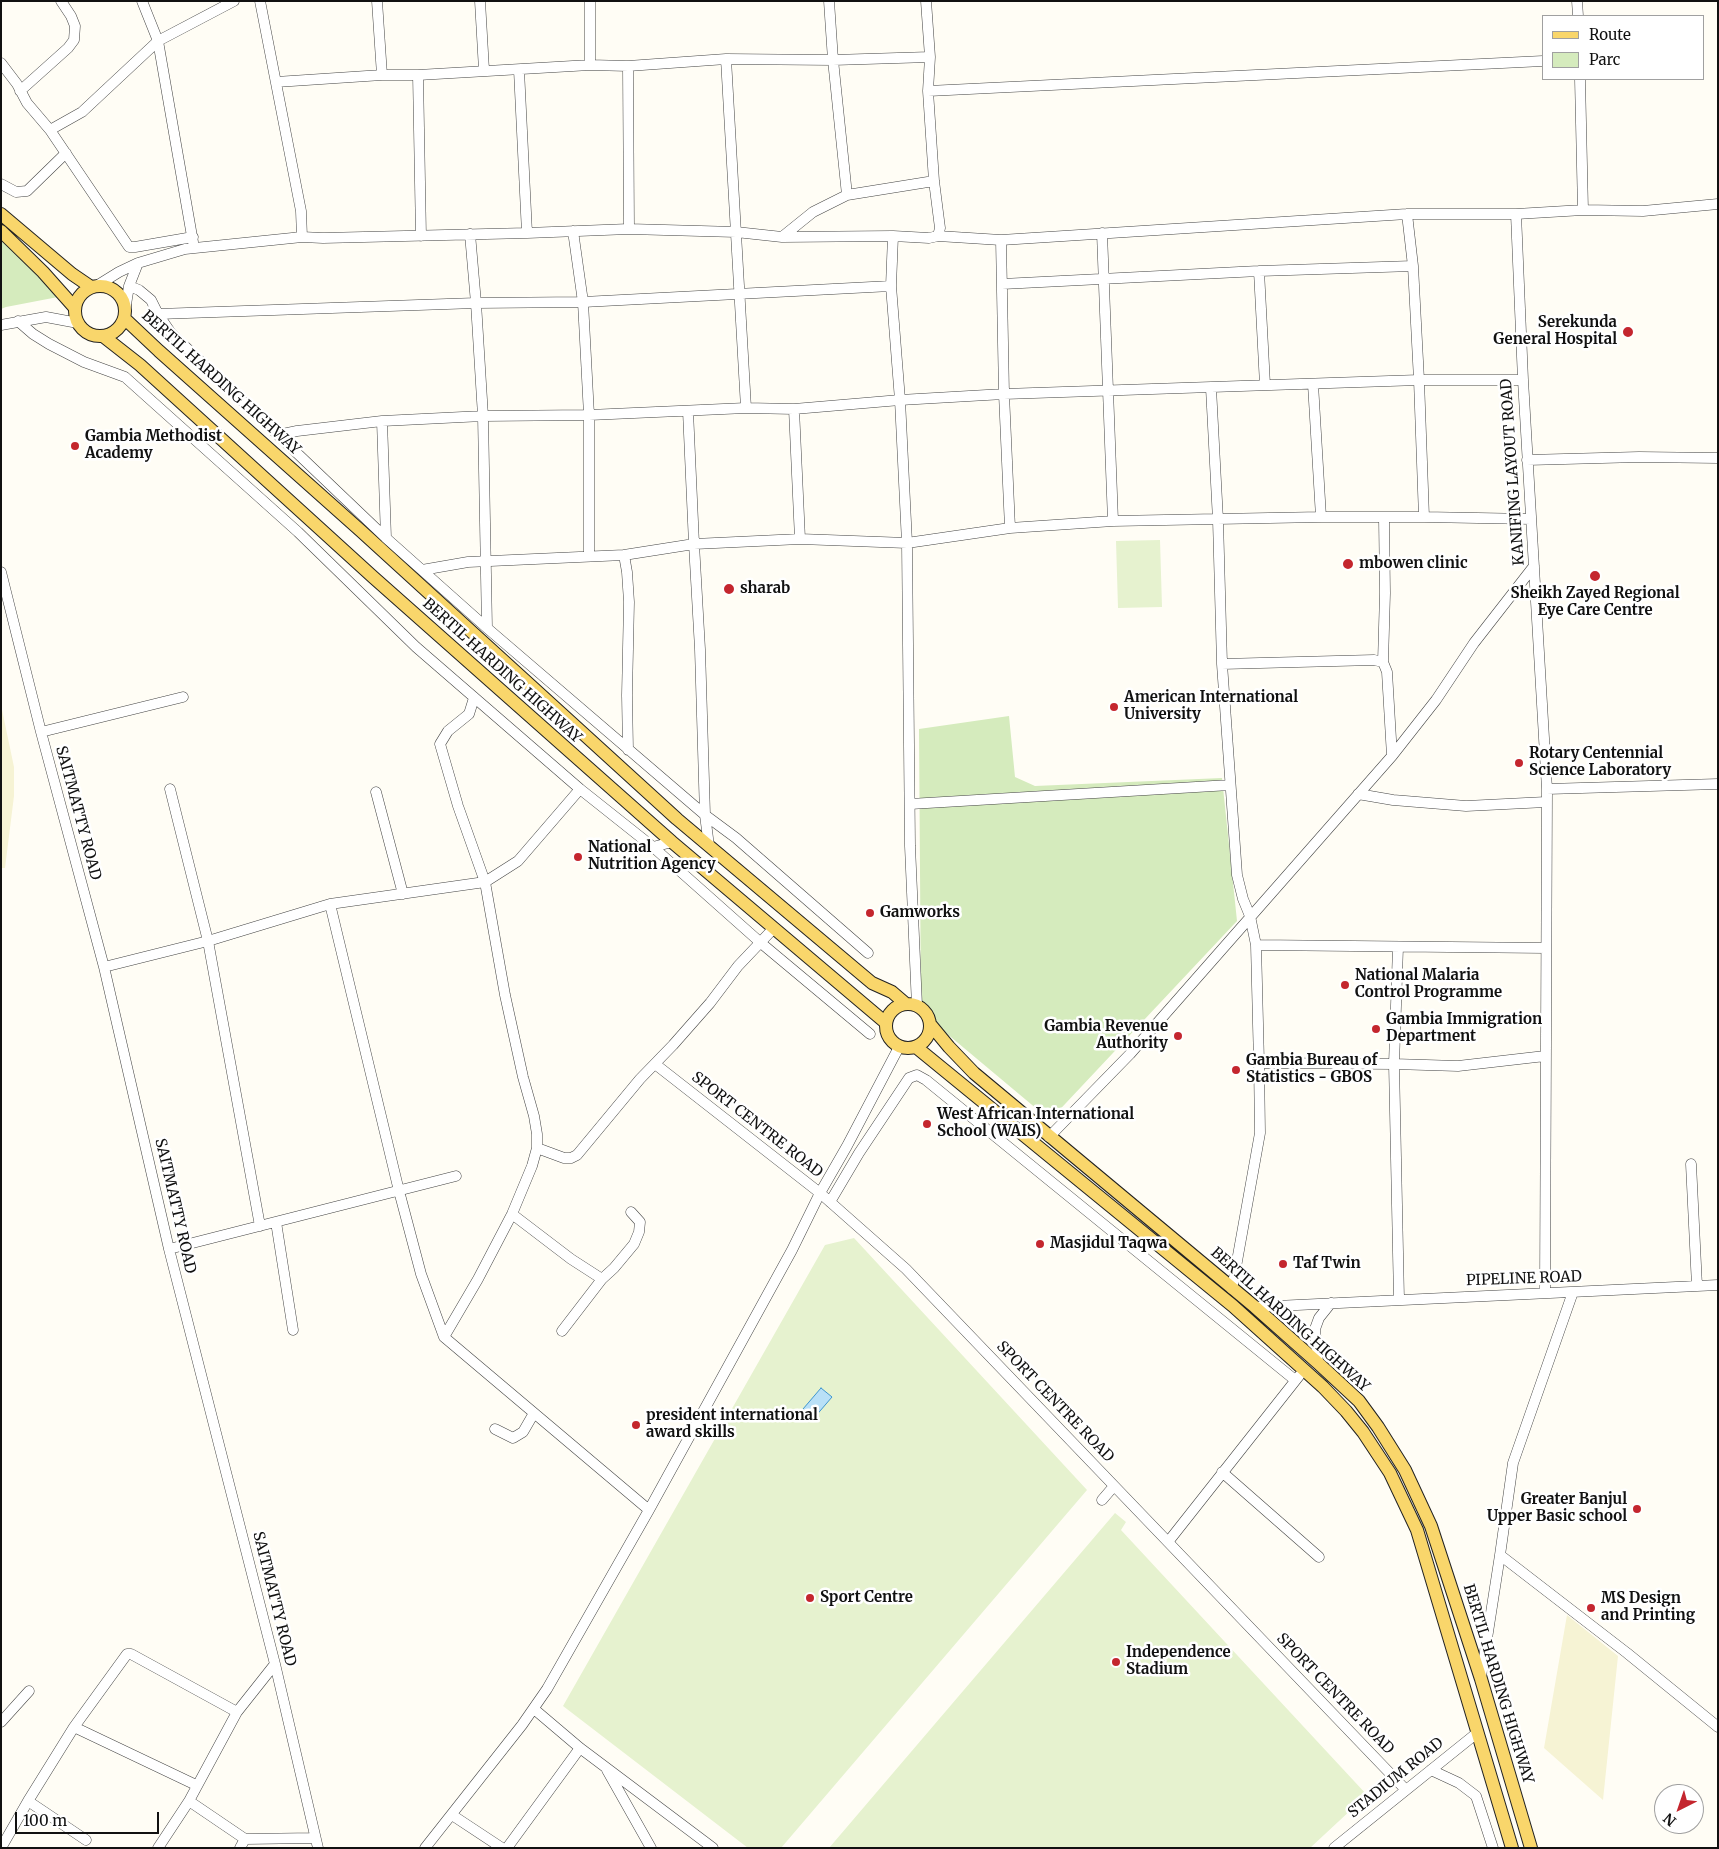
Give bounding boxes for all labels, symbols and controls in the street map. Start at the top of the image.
legend [1542,15,1704,80]
text: Route [1589,25,1631,44]
text: Parc [1589,50,1620,69]
street label: BERTIL HARDING HIGHWAY [138,307,304,459]
place label: Serekunda General Hospital [1493,314,1617,349]
marker: Serekunda General Hospital [1621,325,1635,339]
street label: KANIFING LAYOUT ROAD [1497,378,1529,566]
place label: Gambia Methodist Academy [85,428,222,463]
marker: Gambia Methodist Academy [69,440,81,452]
place label: mbowen clinic [1359,555,1468,573]
marker: mbowen clinic [1341,557,1355,571]
marker: Sheikh Zayed Regional Eye Care Centre [1588,569,1602,583]
place label: sharab [740,580,790,598]
marker: sharab [722,582,736,596]
place label: Sheikh Zayed Regional Eye Care Centre [1510,585,1680,620]
street label: BERTIL HARDING HIGHWAY [419,595,585,747]
place label: American International University [1124,689,1298,724]
marker: American International University [1108,701,1120,713]
street label: SAITMATTY ROAD [51,744,105,882]
place label: Rotary Centennial Science Laboratory [1529,745,1671,780]
marker: Rotary Centennial Science Laboratory [1513,757,1525,769]
place label: National Nutrition Agency [588,839,716,874]
marker: National Nutrition Agency [572,851,584,863]
place label: Gamworks [880,904,960,922]
marker: Gamworks [864,907,876,919]
place label: National Malaria Control Programme [1355,967,1502,1002]
marker: National Malaria Control Programme [1339,979,1351,991]
place label: Gambia Immigration Department [1386,1011,1542,1046]
place label: Gambia Revenue Authority [1044,1018,1168,1053]
marker: Gambia Immigration Department [1370,1023,1382,1035]
marker: Gambia Revenue Authority [1172,1030,1184,1042]
place label: Gambia Bureau of Statistics - GBOS [1246,1052,1377,1087]
marker: Gambia Bureau of Statistics - GBOS [1230,1064,1242,1076]
street label: SPORT CENTRE ROAD [688,1068,826,1182]
place label: West African International School (WAIS) [937,1106,1134,1141]
marker: West African International School (WAIS) [921,1118,933,1130]
street label: SAITMATTY ROAD [151,1137,199,1275]
place label: Masjidul Taqwa [1050,1235,1167,1253]
marker: Masjidul Taqwa [1034,1238,1046,1250]
street label: BERTIL HARDING HIGHWAY [1207,1244,1373,1396]
place label: Taf Twin [1293,1255,1361,1273]
marker: Taf Twin [1277,1258,1289,1270]
street label: PIPELINE ROAD [1466,1268,1582,1290]
street label: SPORT CENTRE ROAD [993,1338,1117,1466]
place label: president international award skills [646,1407,818,1442]
marker: president international award skills [630,1419,642,1431]
place label: Greater Banjul Upper Basic school [1487,1491,1627,1526]
marker: Greater Banjul Upper Basic school [1631,1503,1643,1515]
street label: SAITMATTY ROAD [249,1530,299,1668]
street label: BERTIL HARDING HIGHWAY [1459,1582,1537,1786]
place label: Sport Centre [820,1589,913,1607]
place label: MS Design and Printing [1601,1590,1695,1625]
marker: Sport Centre [804,1592,816,1604]
marker: MS Design and Printing [1585,1602,1597,1614]
street label: SPORT CENTRE ROAD [1273,1630,1397,1758]
place label: Independence Stadium [1126,1644,1231,1679]
marker: Independence Stadium [1110,1656,1122,1668]
street label: STADIUM ROAD [1345,1734,1447,1822]
north arrow [1654,1784,1704,1834]
scale bar [18,1802,161,1834]
text: N [1660,1809,1680,1830]
text: 100 m [23,1811,67,1830]

